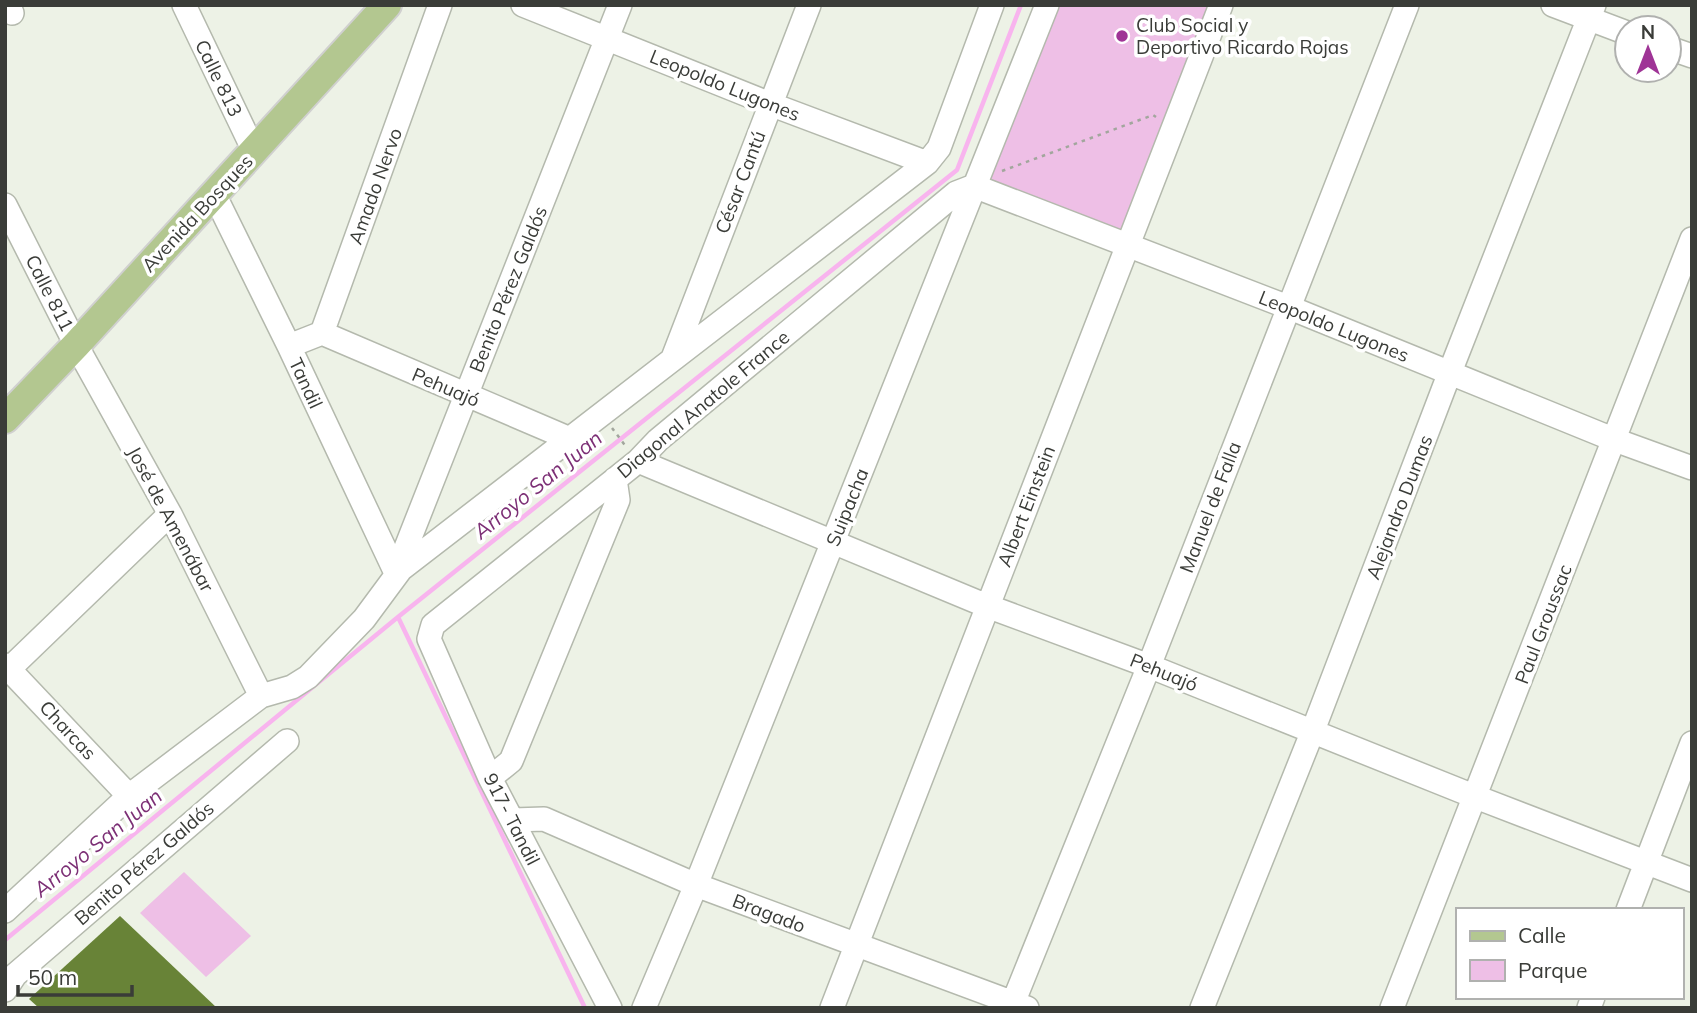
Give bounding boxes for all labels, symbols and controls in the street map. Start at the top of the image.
place label: Club Social y Deportivo Ricardo Rojas [1136,13,1349,59]
north arrow [1613,14,1683,84]
text: N [1641,20,1655,44]
marker: Club Social y Deportivo Ricardo Rojas [1114,28,1130,44]
street label: Calle 813 [190,36,248,120]
street label: Leopoldo Lugones [646,44,804,126]
street label: Amado Nervo [343,125,407,247]
street label: César Cantú [709,127,771,237]
street label: Avenida Bosques [136,149,258,277]
street label: Benito Pérez Galdós [464,202,552,376]
street label: Calle 811 [21,251,79,335]
street label: Leopoldo Lugones [1255,285,1413,367]
street label: Diagonal Anatole France [612,325,794,483]
street label: Tandil [284,354,328,412]
street label: Pehuajó [409,362,483,412]
water label: Arroyo San Juan [467,424,607,545]
street label: Alejandro Dumas [1360,431,1438,583]
street label: Manuel de Falla [1174,438,1246,576]
street label: José de Amenábar [122,442,220,596]
street label: Albert Einstein [992,442,1060,570]
street label: Suipacha [821,464,873,550]
street label: Paul Groussac [1509,561,1577,687]
street label: Pehuajó [1127,648,1201,696]
street label: Charcas [35,695,101,765]
street label: 917- Tandil [479,769,545,869]
water label: Arroyo San Juan [27,782,167,903]
street label: Benito Pérez Galdós [69,796,219,930]
street label: Bragado [729,888,809,938]
legend [1456,908,1683,999]
text: Calle [1518,922,1566,948]
scale bar [18,954,131,998]
text: Parque [1518,957,1587,983]
text: 50 m [28,964,77,990]

